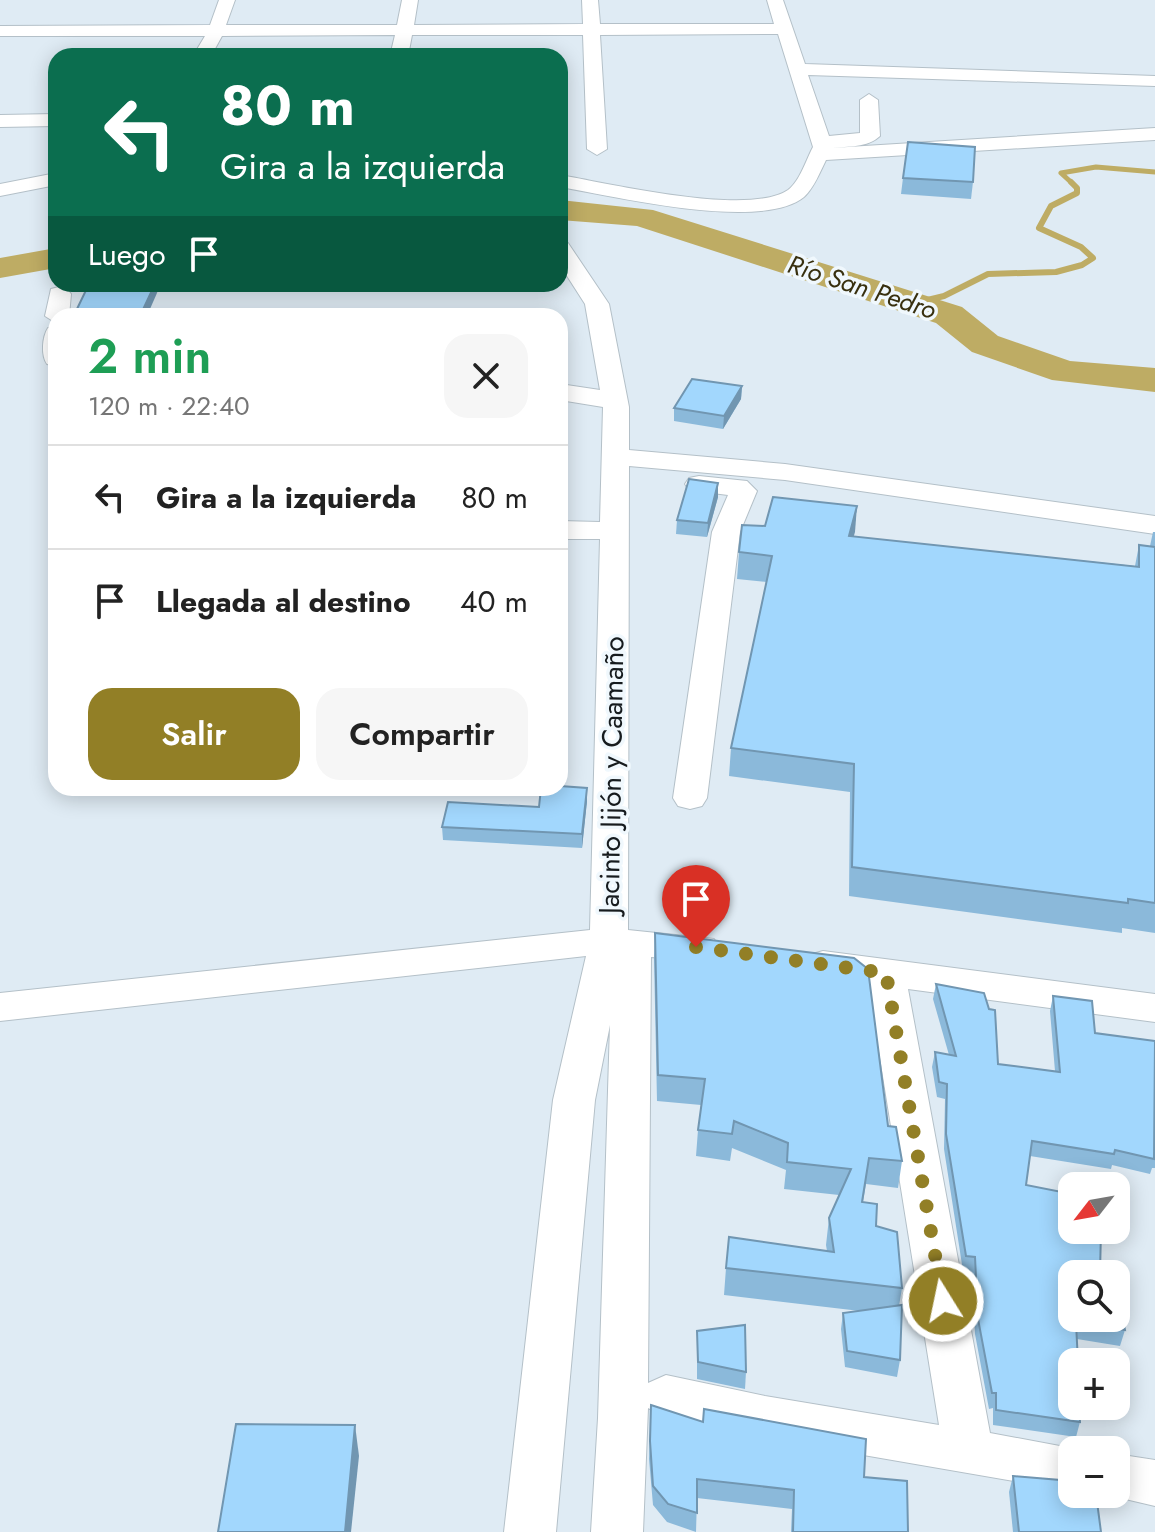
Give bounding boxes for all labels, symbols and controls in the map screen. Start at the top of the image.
text: 80 m [220,65,355,146]
icon: left [88,80,192,184]
text: Gira a la izquierda [220,140,505,192]
icon: arrive [182,232,226,276]
text: Luego [88,233,166,276]
water label: Río San Pedro [783,245,941,329]
text: 2 min [88,322,211,391]
button: close [444,334,528,418]
text: 120 m · 22:40 [88,387,250,425]
icon: left [88,475,132,519]
text: Gira a la izquierda [156,476,416,519]
text: 80 m [461,476,528,519]
icon: arrive [88,579,132,623]
text: Llegada al destino [156,580,411,623]
text: 40 m [460,580,528,623]
street label: Jacinto Jijón y Caamaño [589,636,634,918]
button: Salir [88,688,300,780]
button: Compartir [316,688,528,780]
pin [662,865,730,947]
icon: arrive [674,877,718,921]
north arrow [1058,1172,1130,1244]
map controls [1058,1172,1130,1508]
position arrow [901,1259,985,1343]
button: search [1058,1260,1130,1332]
button: + [1058,1348,1130,1420]
button: − [1058,1436,1130,1508]

